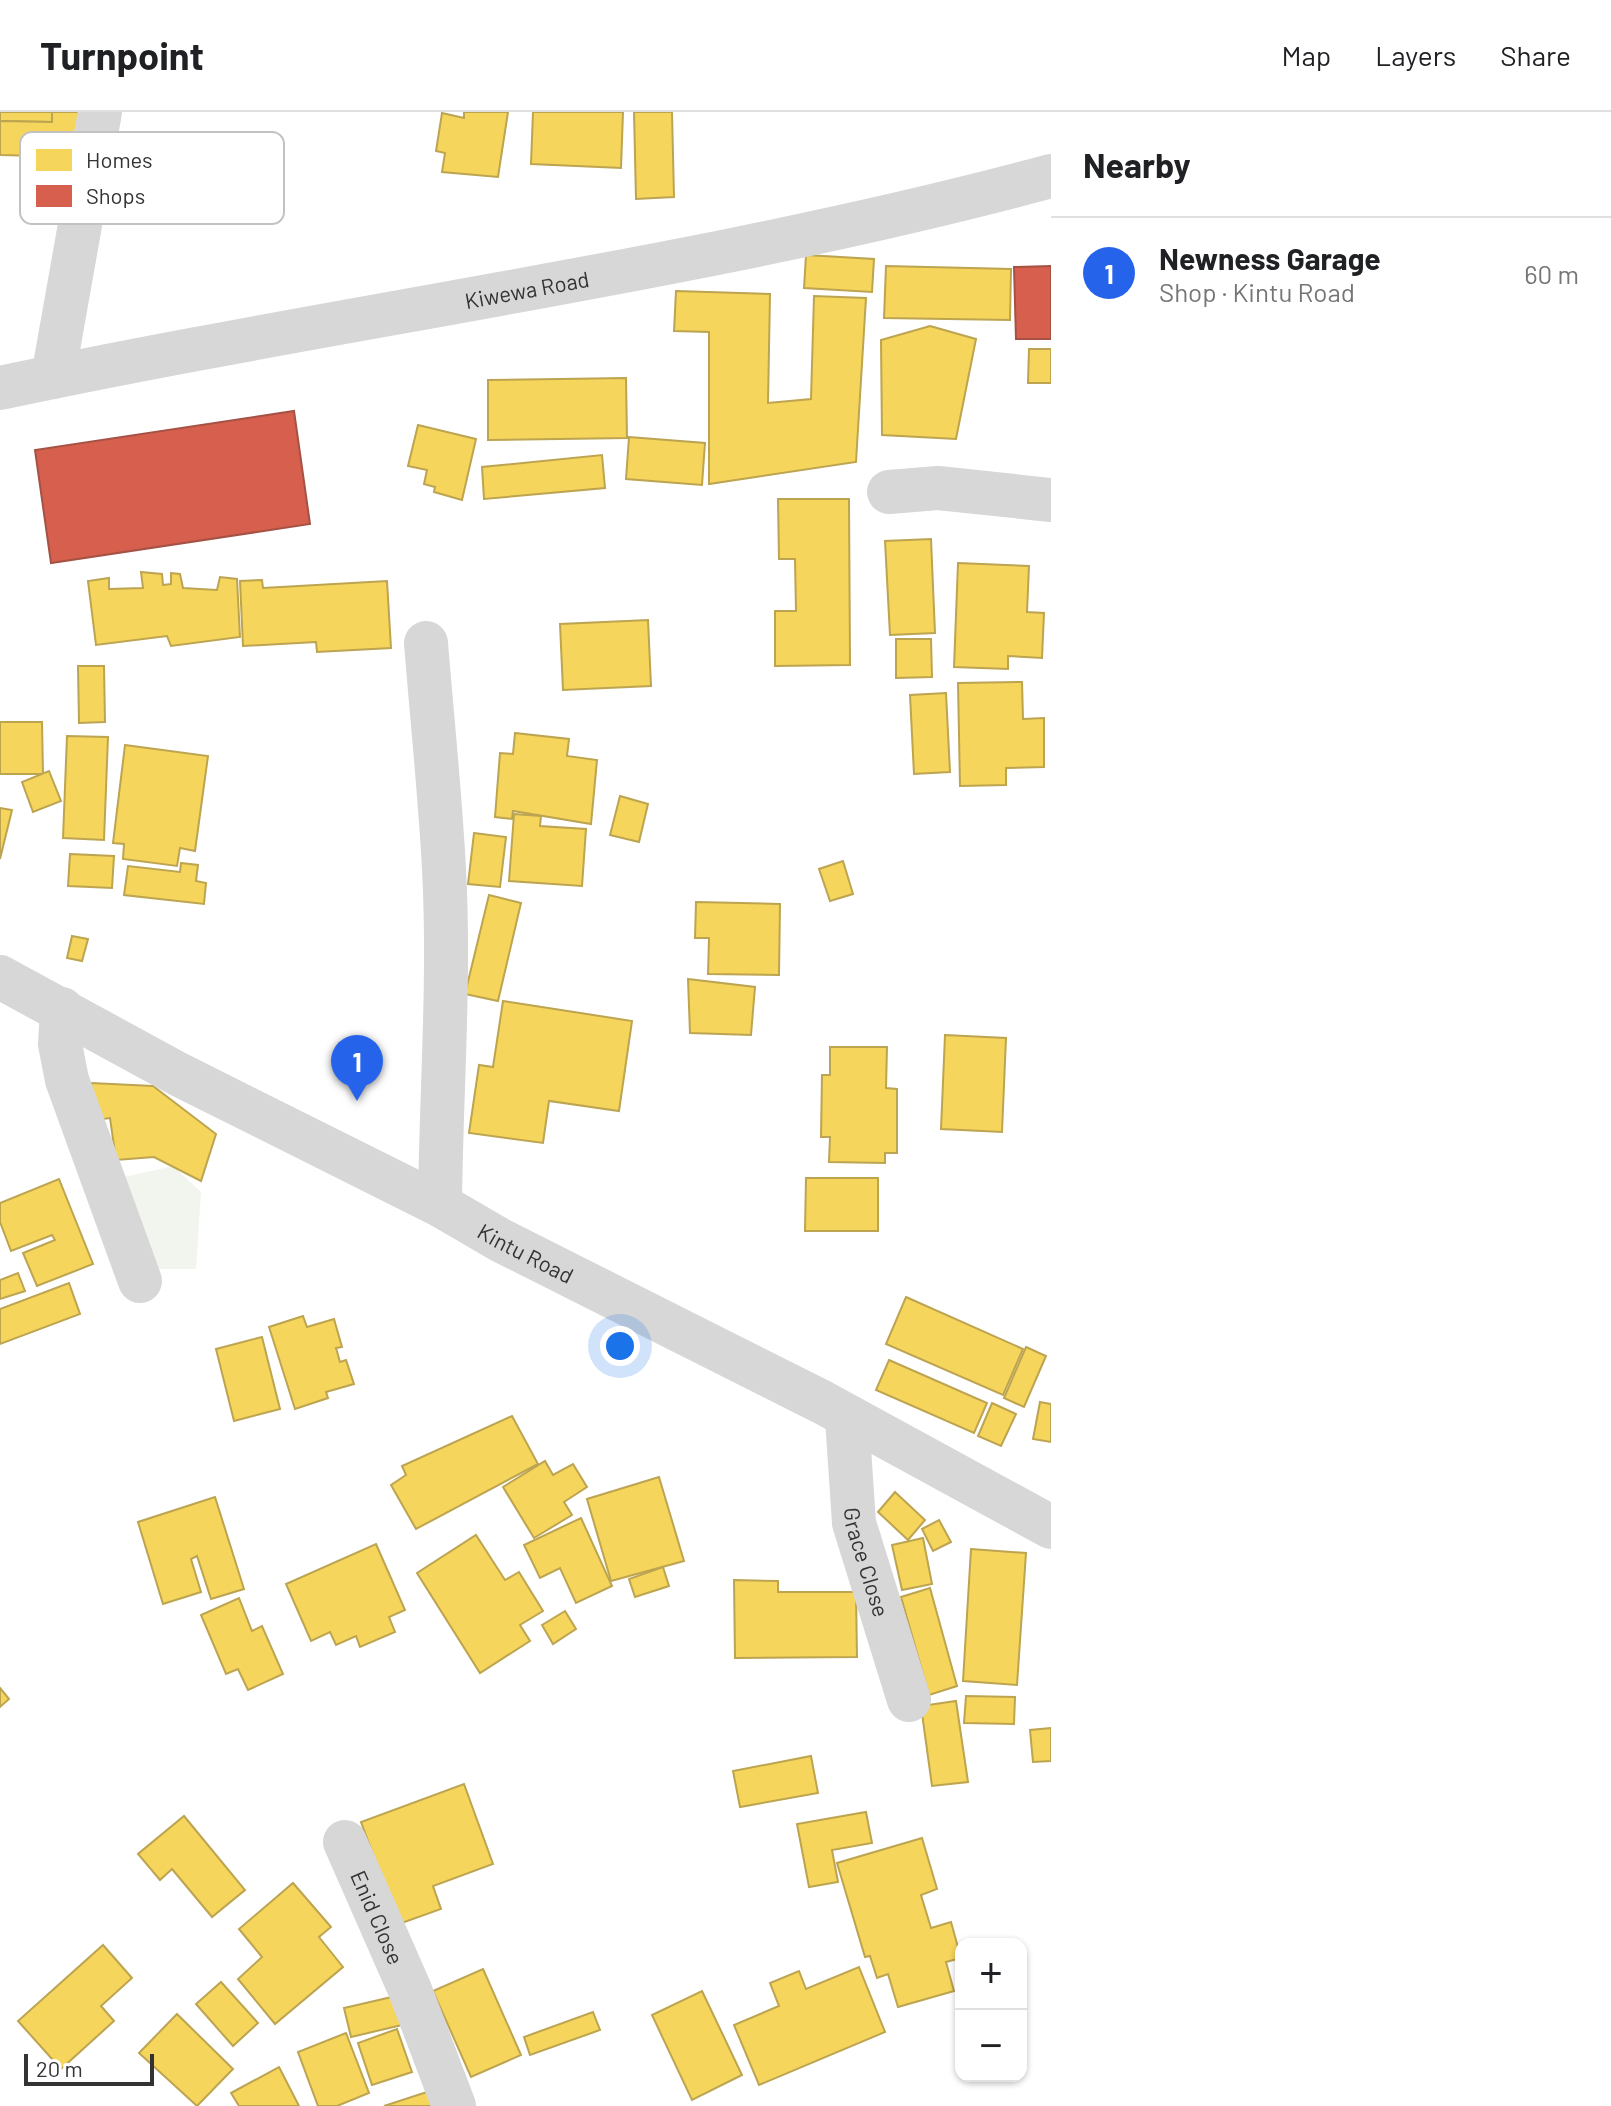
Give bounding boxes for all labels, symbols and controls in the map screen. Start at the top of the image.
text: Turnpoint [40,32,204,78]
text: Map [1281,38,1331,72]
text: Layers [1375,38,1456,72]
text: Share [1500,38,1571,72]
legend [20,132,284,224]
text: Nearby [1083,144,1191,185]
text: Homes [86,146,153,172]
text: Shops [86,182,145,208]
text: Newness Garage [1159,240,1381,276]
text: 1 [1104,258,1114,289]
text: 60 m [1524,258,1579,289]
street label: Kiwewa Road [462,265,591,313]
text: Shop · Kintu Road [1159,276,1355,307]
pin: 1 [331,1035,383,1101]
street label: Kintu Road [474,1217,578,1288]
your location [600,1326,640,1366]
street label: Grace Close [840,1506,895,1620]
street label: Enid Close [346,1866,410,1968]
map controls [955,1938,1027,2082]
button: + [955,1938,1027,2010]
button: − [955,2010,1027,2082]
scale bar [24,2050,154,2086]
text: 20 m [36,2055,83,2081]

